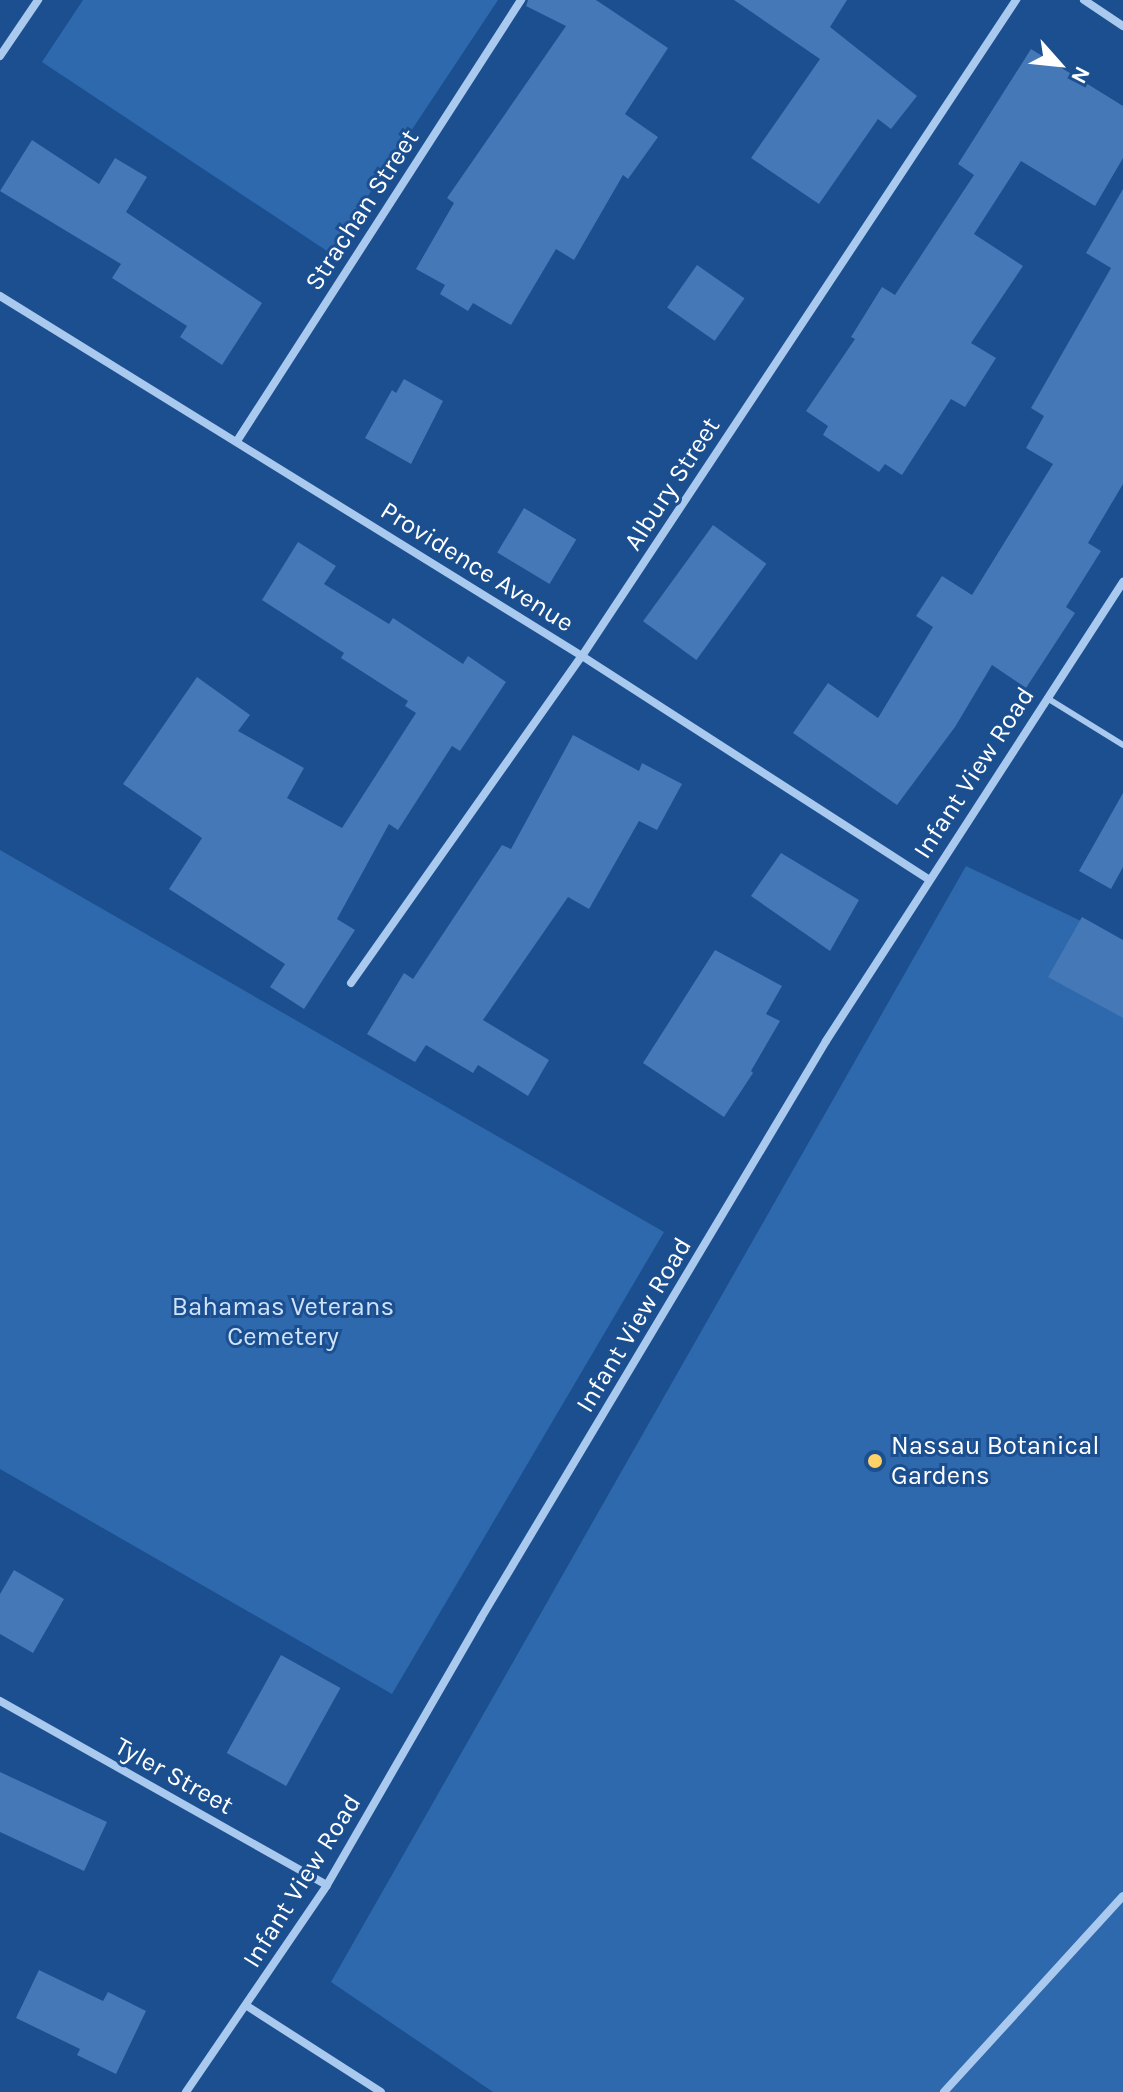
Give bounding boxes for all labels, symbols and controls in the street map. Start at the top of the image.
north arrow [1019,24,1099,104]
text: N [1065,62,1096,88]
street label: Strachan Street [298,124,426,296]
street label: Albury Street [617,412,727,556]
street label: Providence Avenue [375,495,579,639]
street label: Infant View Road [907,681,1041,865]
street label: Infant View Road [570,1232,698,1418]
park label: Bahamas Veterans Cemetery [172,1291,394,1352]
place label: Nassau Botanical Gardens [891,1430,1100,1492]
marker: Nassau Botanical Gardens [866,1452,884,1470]
street label: Tyler Street [109,1731,239,1821]
street label: Infant View Road [236,1789,368,1973]

